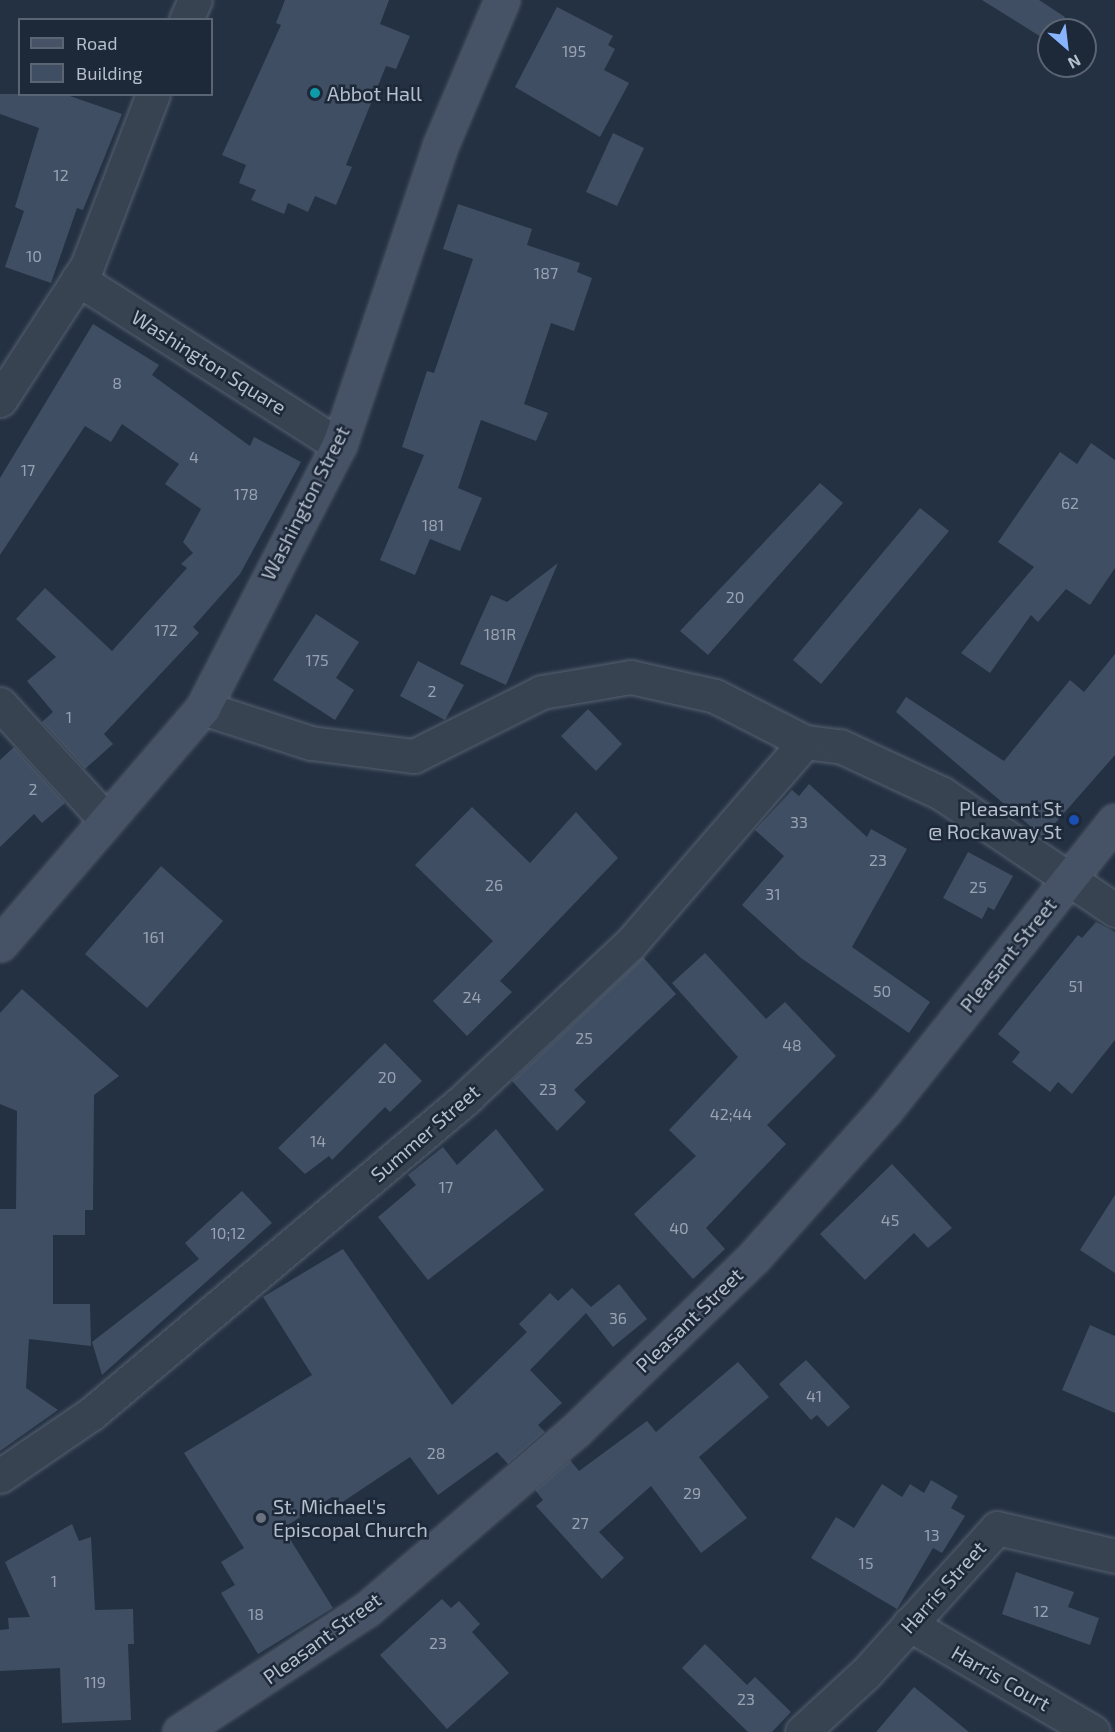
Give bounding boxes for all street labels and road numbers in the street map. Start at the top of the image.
street label: Washington Square [127,305,291,419]
street label: Washington Street [256,422,354,584]
street label: Pleasant Street [955,893,1061,1017]
street label: Summer Street [366,1079,484,1187]
street label: Pleasant Street [630,1263,748,1377]
street label: Harris Street [895,1536,991,1638]
street label: Pleasant Street [258,1587,386,1689]
street label: Harris Court [947,1640,1055,1716]

